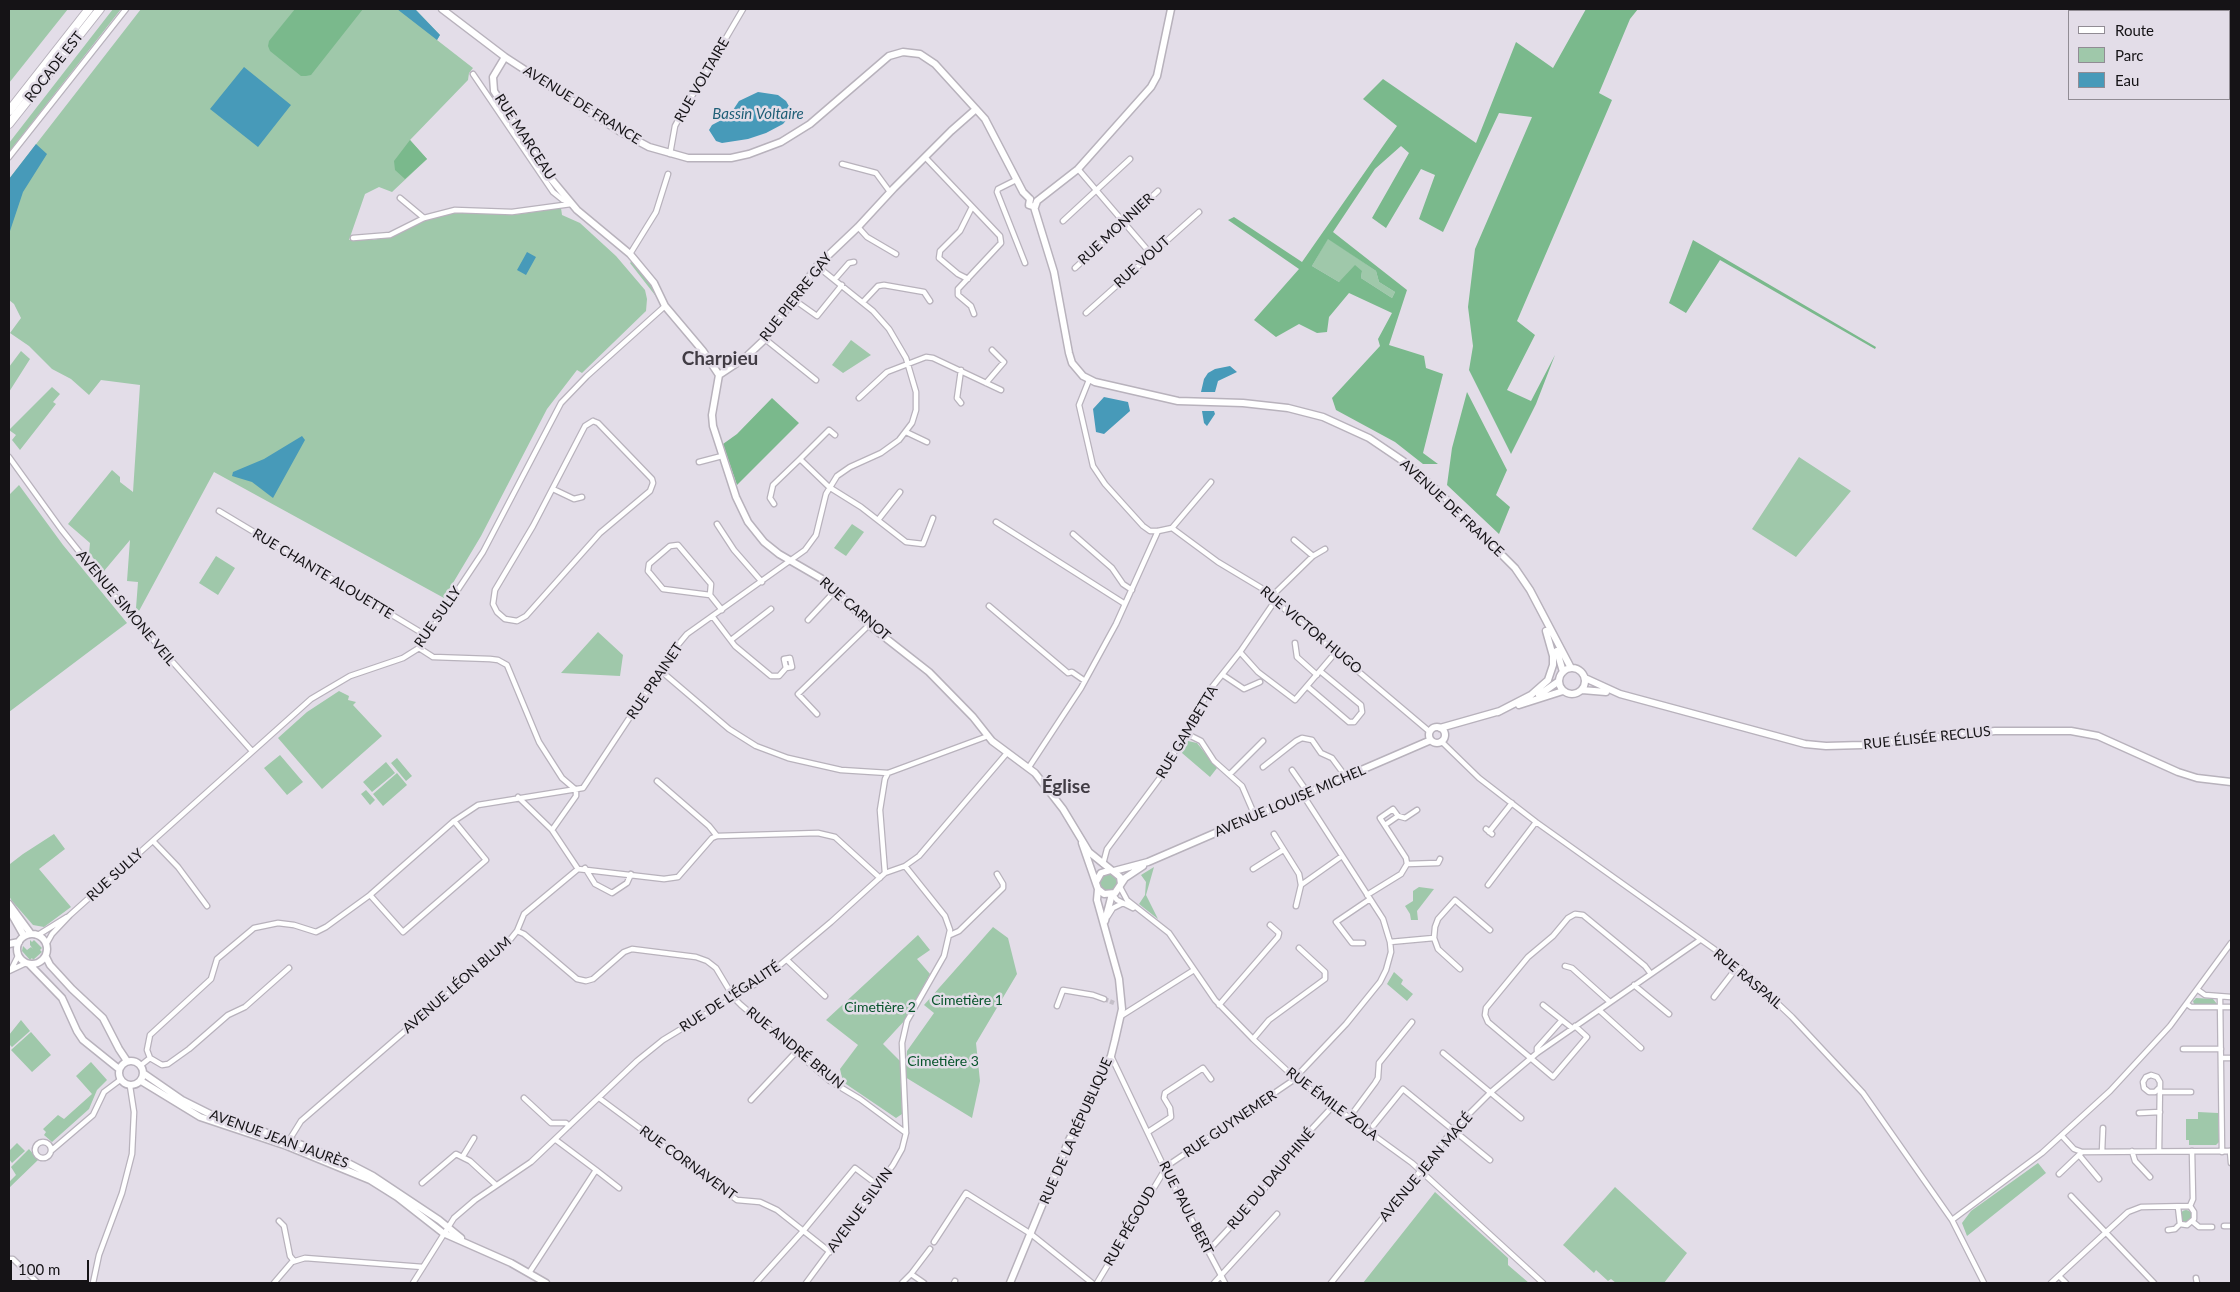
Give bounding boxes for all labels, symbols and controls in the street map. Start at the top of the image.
legend [2068,10,2230,100]
text: Route [2115,21,2154,39]
street label: ROCADE EST [21,28,87,106]
street label: RUE VOLTAIRE [671,35,733,125]
text: Parc [2115,46,2144,64]
street label: AVENUE DE FRANCE [520,62,644,148]
text: Eau [2115,71,2139,89]
street label: RUE MARCEAU [491,91,559,183]
water label: Bassin Voltaire [712,105,804,123]
street label: RUE MONNIER [1075,190,1157,268]
street label: RUE VOUT [1110,232,1174,292]
street label: RUE PIERRE GAY [756,249,836,345]
district label: Charpieu [682,348,758,370]
street label: AVENUE DE FRANCE [1397,456,1507,560]
street label: RUE CHANTE ALOUETTE [250,525,396,623]
street label: AVENUE SIMONE VEIL [73,547,179,669]
street label: RUE CARNOT [816,574,894,644]
street label: RUE SULLY [411,583,465,651]
street label: RUE VICTOR HUGO [1257,583,1365,677]
street label: RUE PRAINET [623,640,687,722]
street label: RUE GAMBETTA [1153,682,1221,782]
street label: RUE ÉLISÉE RECLUS [1863,723,1991,753]
street label: AVENUE LOUISE MICHEL [1212,762,1368,840]
district label: Église [1042,776,1090,798]
street label: RUE SULLY [83,845,147,905]
street label: AVENUE LÉON BLUM [399,933,515,1037]
street label: RUE RASPAIL [1710,945,1786,1013]
street label: RUE DE L'ÉGALITÉ [677,958,783,1036]
park label: Cimetière 1 [931,992,1003,1008]
park label: Cimetière 2 [844,999,916,1015]
street label: RUE ANDRÉ BRUN [743,1003,847,1093]
park label: Cimetière 3 [907,1053,979,1069]
street label: RUE DE LA RÉPUBLIQUE [1036,1055,1116,1207]
street label: RUE ÉMILE ZOLA [1283,1064,1381,1144]
street label: RUE GUYNEMER [1180,1087,1280,1161]
street label: AVENUE JEAN JAURÈS [207,1106,351,1172]
street label: AVENUE JEAN MACÉ [1376,1109,1476,1225]
street label: RUE CORNAVENT [636,1122,740,1204]
street label: RUE DU DAUPHINÉ [1224,1125,1318,1233]
street label: RUE PAUL BERT [1155,1159,1217,1257]
street label: AVENUE SILVIN [824,1164,896,1256]
street label: RUE PÉGOUD [1100,1183,1160,1269]
scale bar [12,1250,91,1282]
text: 100 m [18,1260,60,1278]

